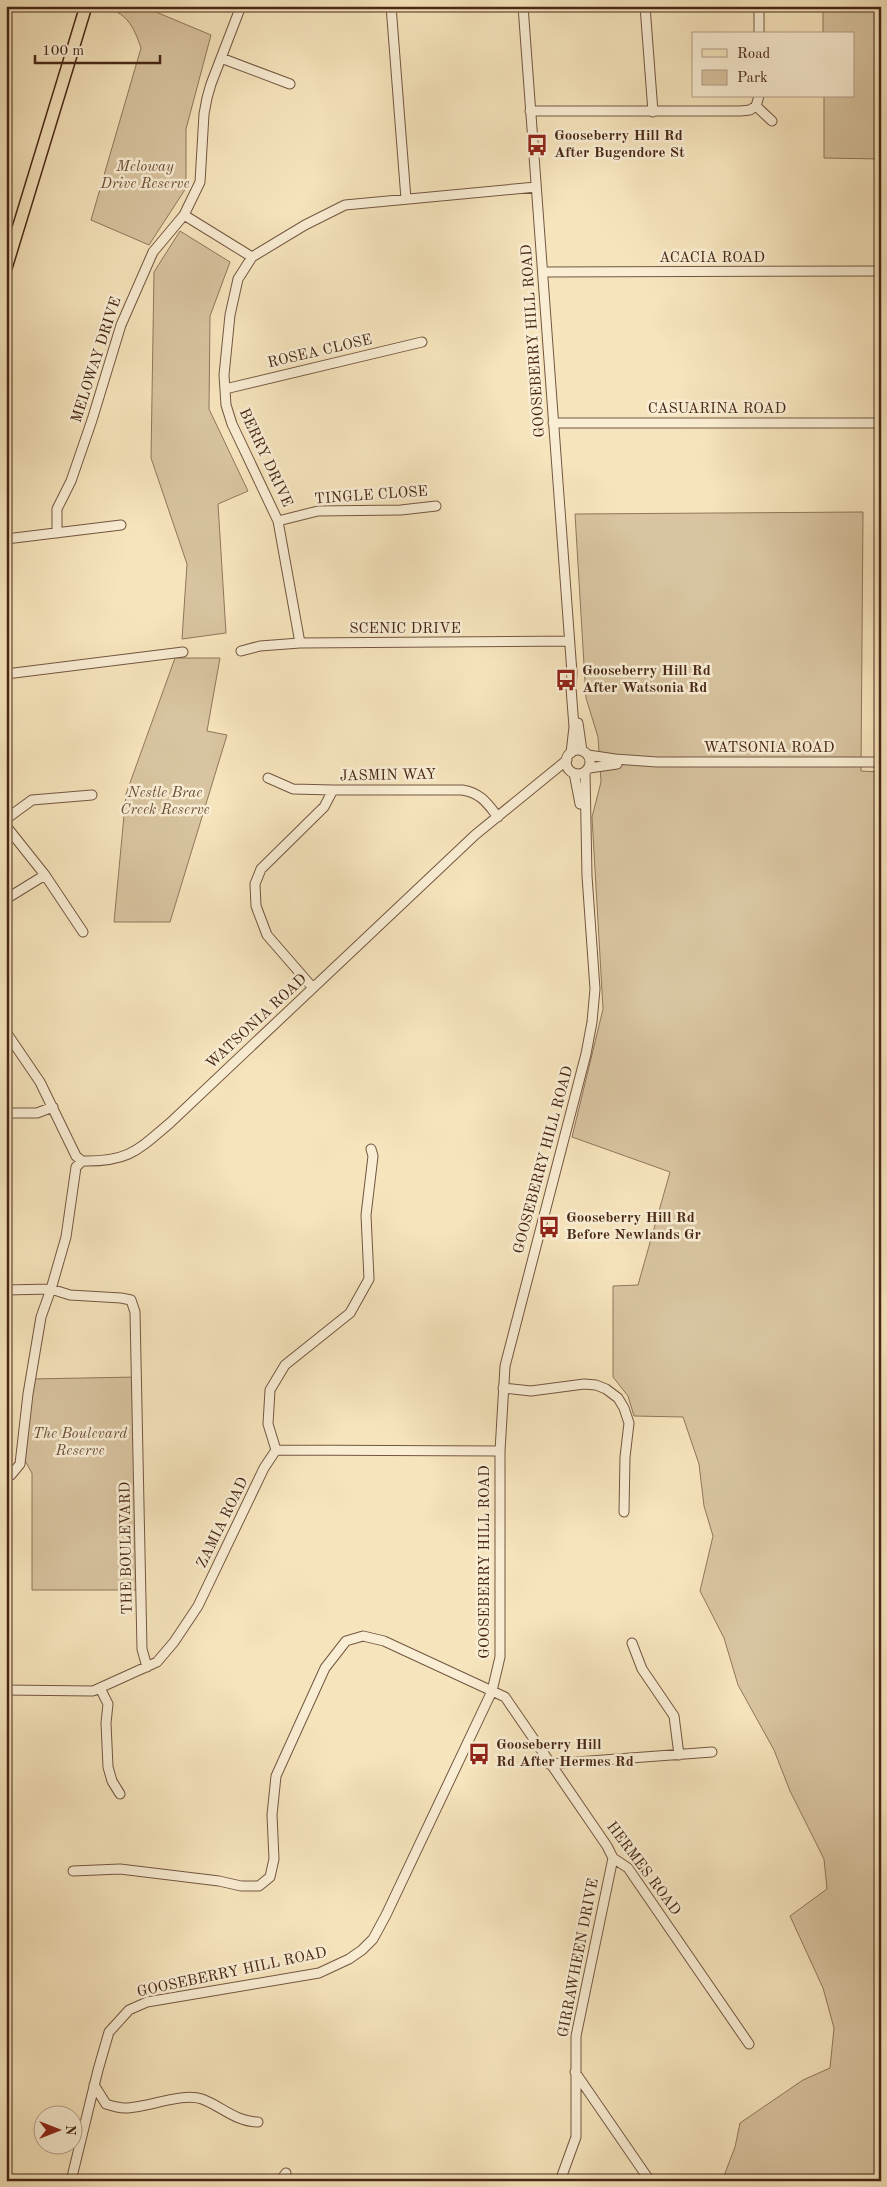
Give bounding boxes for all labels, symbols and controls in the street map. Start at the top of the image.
scale bar [35,32,160,64]
legend [692,32,854,98]
text: 100 m [42,44,84,59]
text: Road [737,47,771,62]
text: Park [737,71,768,86]
place label: Gooseberry Hill Rd After Bugendore St [554,129,685,161]
bus stop icon: Gooseberry Hill Rd After Bugendore St [524,132,550,158]
park label: Meloway Drive Reserve [99,160,190,192]
street label: GOOSEBERRY HILL ROAD [520,244,548,438]
street label: ACACIA ROAD [659,251,765,266]
street label: MELOWAY DRIVE [70,295,124,425]
street label: ROSEA CLOSE [266,333,374,371]
street label: CASUARINA ROAD [648,402,786,417]
street label: BERRY DRIVE [236,406,294,510]
street label: TINGLE CLOSE [314,485,428,507]
street label: SCENIC DRIVE [349,622,461,637]
place label: Gooseberry Hill Rd After Watsonia Rd [582,664,711,696]
bus stop icon: Gooseberry Hill Rd After Watsonia Rd [553,667,579,693]
street label: WATSONIA ROAD [703,741,835,756]
street label: JASMIN WAY [340,768,436,784]
park label: Nestle Brae Creek Reserve [120,786,210,818]
street label: WATSONIA ROAD [204,972,310,1072]
street label: GOOSEBERRY HILL ROAD [512,1065,576,1255]
place label: Gooseberry Hill Rd Before Newlands Gr [566,1211,702,1243]
bus stop icon: Gooseberry Hill Rd Before Newlands Gr [536,1214,562,1240]
park label: The Boulevard Reserve [33,1427,128,1459]
street label: GOOSEBERRY HILL ROAD [478,1465,493,1659]
street label: ZAMIA ROAD [195,1475,251,1571]
street label: THE BOULEVARD [118,1481,136,1615]
place label: Gooseberry Hill Rd After Hermes Rd [496,1738,634,1770]
bus stop icon: Gooseberry Hill Rd After Hermes Rd [466,1741,492,1767]
street label: HERMES ROAD [603,1819,683,1919]
street label: GIRRAWHEEN DRIVE [556,1877,602,2039]
street label: GOOSEBERRY HILL ROAD [136,1946,328,2000]
north arrow [32,2104,82,2154]
text: N [63,2125,77,2136]

